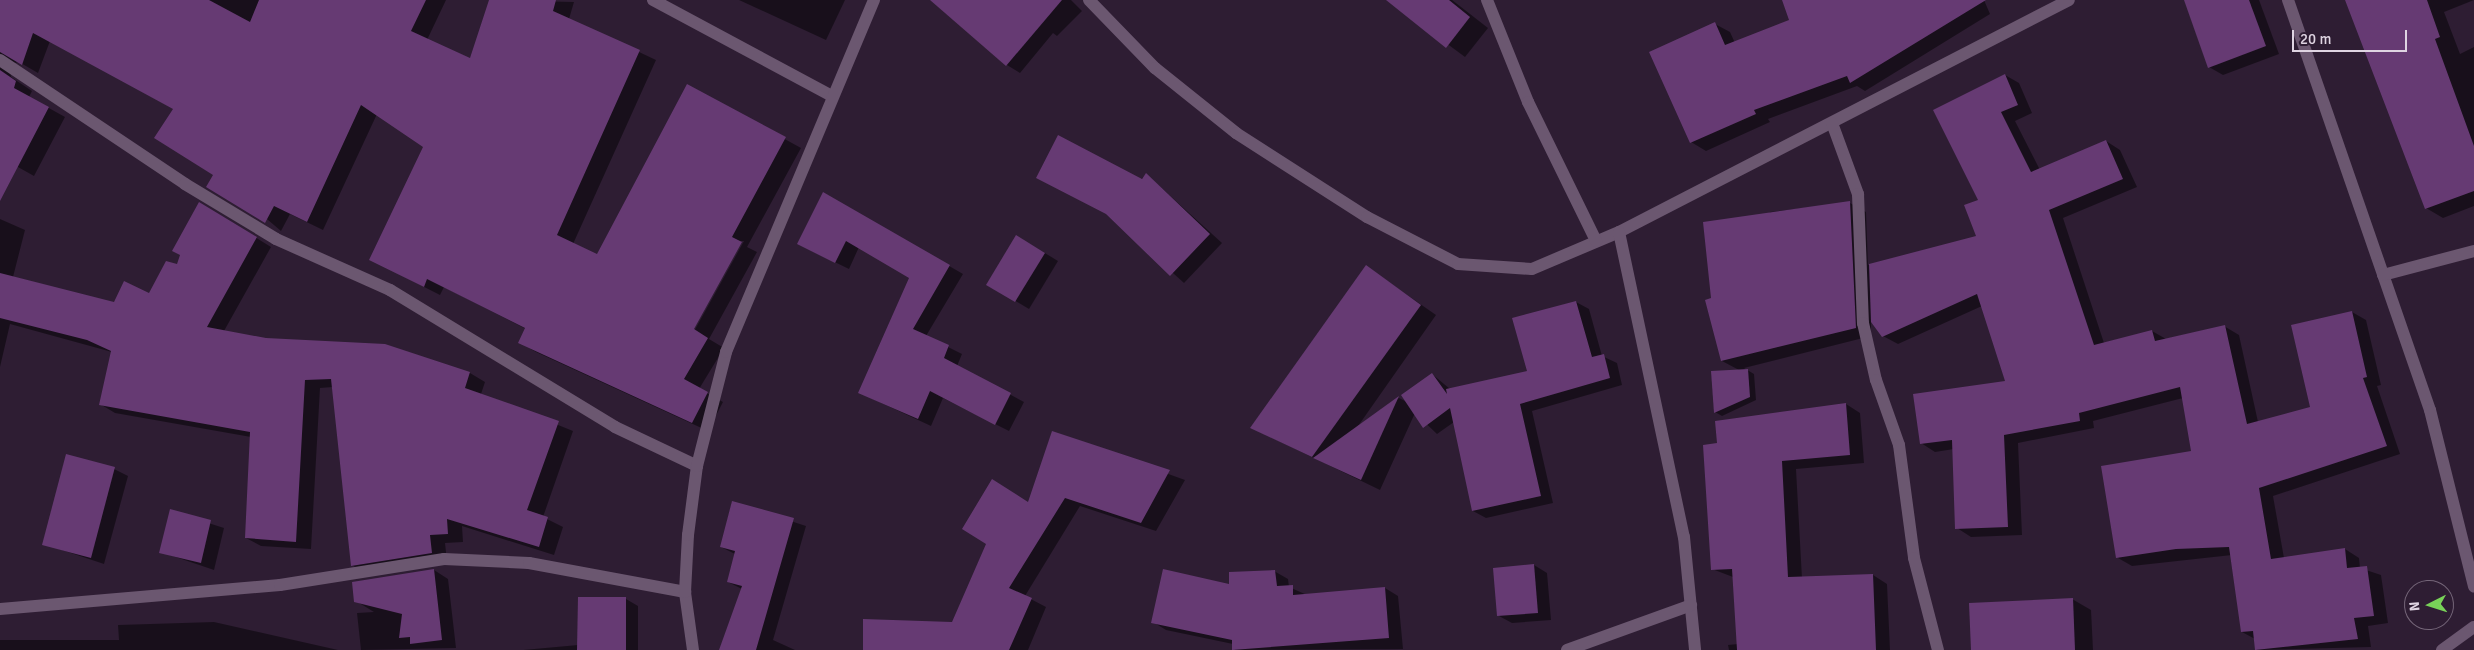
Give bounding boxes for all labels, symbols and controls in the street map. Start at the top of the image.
scale bar [2294,20,2409,52]
text: 20 m [2300,30,2331,48]
north arrow [2404,580,2454,630]
text: N [2406,601,2423,612]

